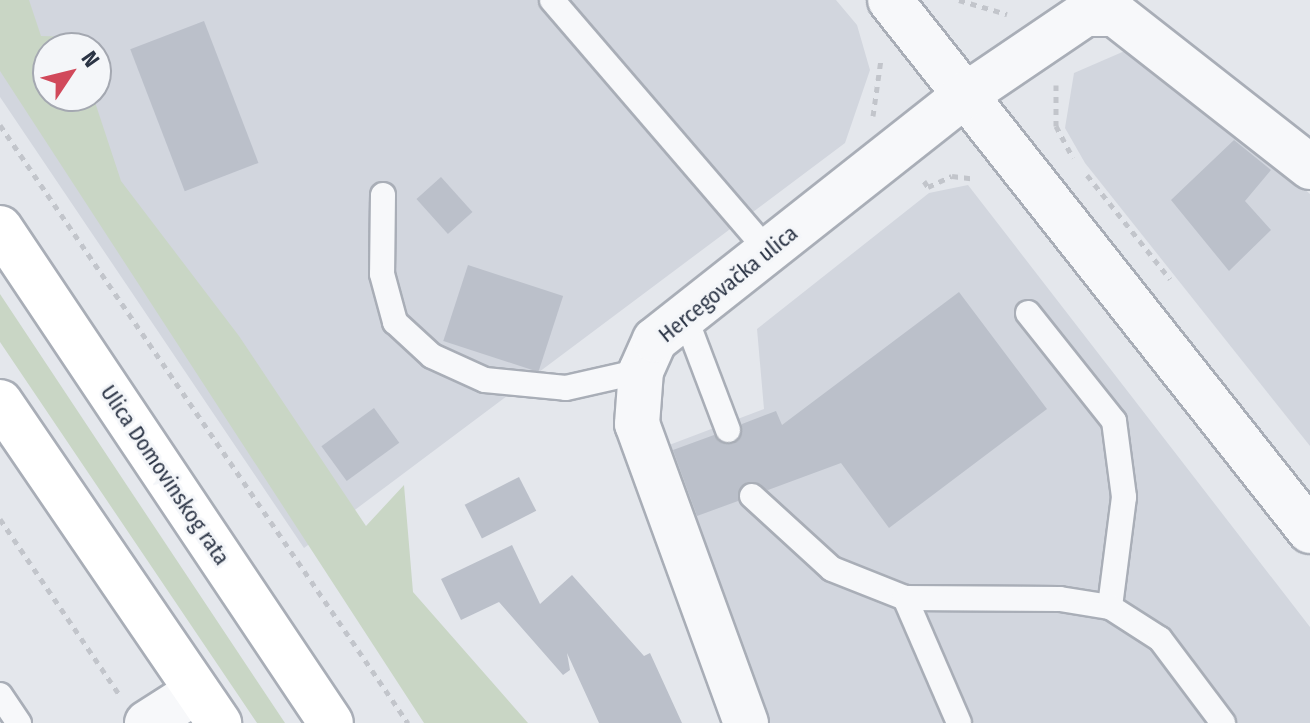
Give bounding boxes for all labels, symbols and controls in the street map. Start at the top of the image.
north arrow [32,32,112,112]
text: N [76,46,105,72]
street label: Hercegovačka ulica [653,220,803,348]
street label: Ulica Domovinskog rata [95,380,235,570]

